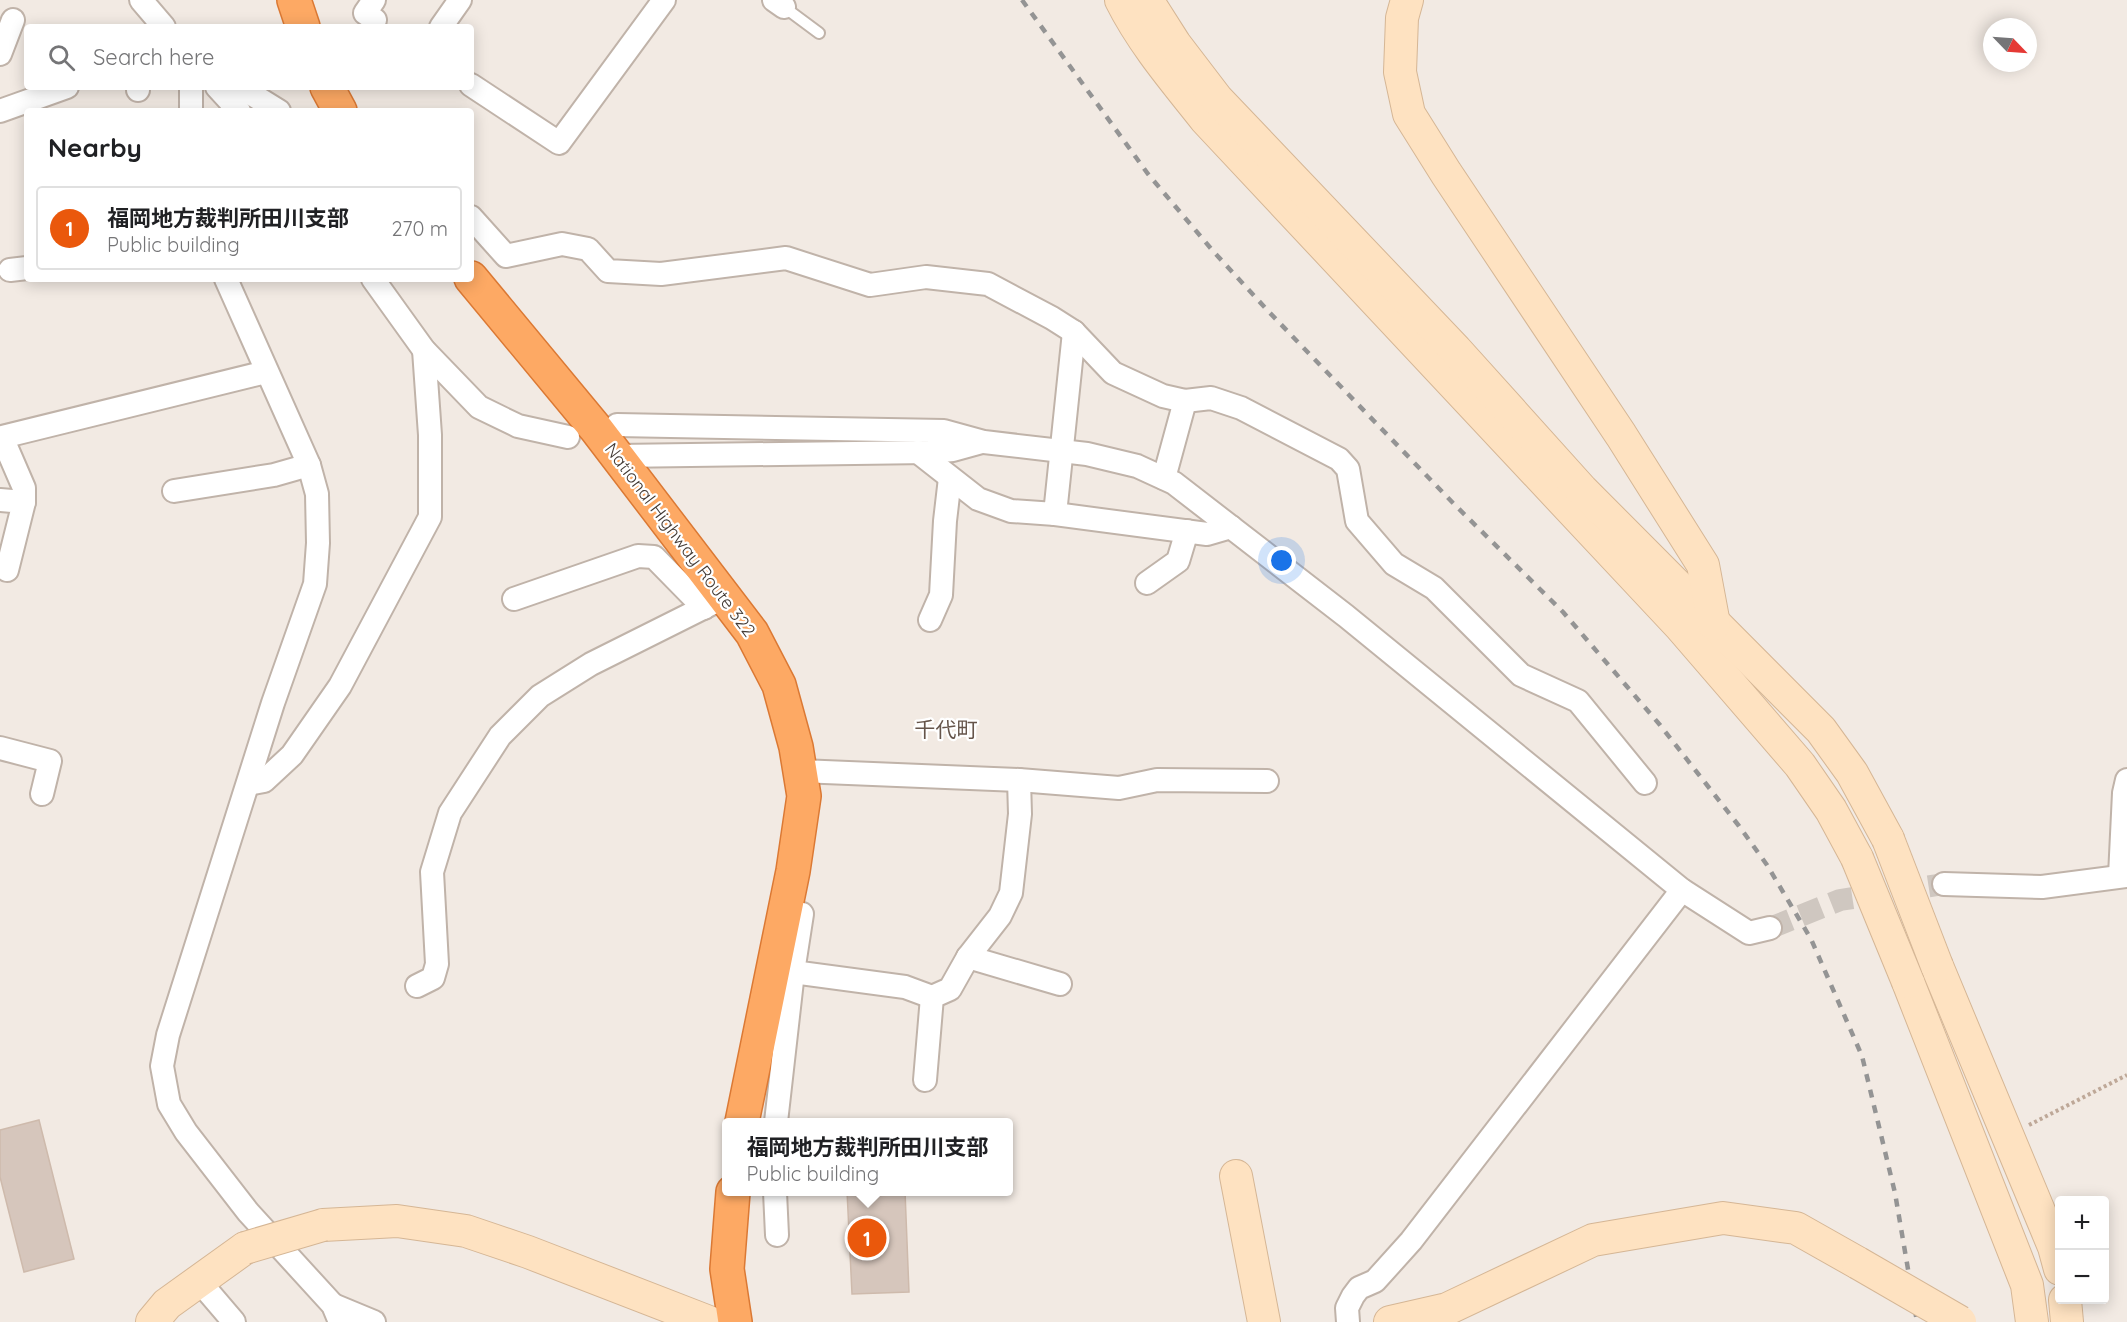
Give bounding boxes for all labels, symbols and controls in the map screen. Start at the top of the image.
north arrow [1983,18,2037,72]
search box [24,24,474,90]
icon: search [45,41,78,74]
text: Search here [93,43,214,71]
text: Nearby [48,131,142,164]
text: 福岡地方裁判所田川支部 [107,204,349,232]
text: 1 [66,216,73,241]
text: 270 m [391,216,448,241]
text: Public building [107,232,240,257]
street label: National Highway Route 322 [600,438,761,641]
your location [1267,546,1296,575]
district label: 千代町 [915,716,978,742]
popup [722,1118,1013,1196]
text: 福岡地方裁判所田川支部 [746,1133,989,1161]
text: Public building [746,1161,879,1186]
map controls [2055,1196,2109,1304]
button: + [2055,1196,2109,1250]
pin: 1 [848,1216,886,1260]
button: − [2055,1250,2109,1304]

